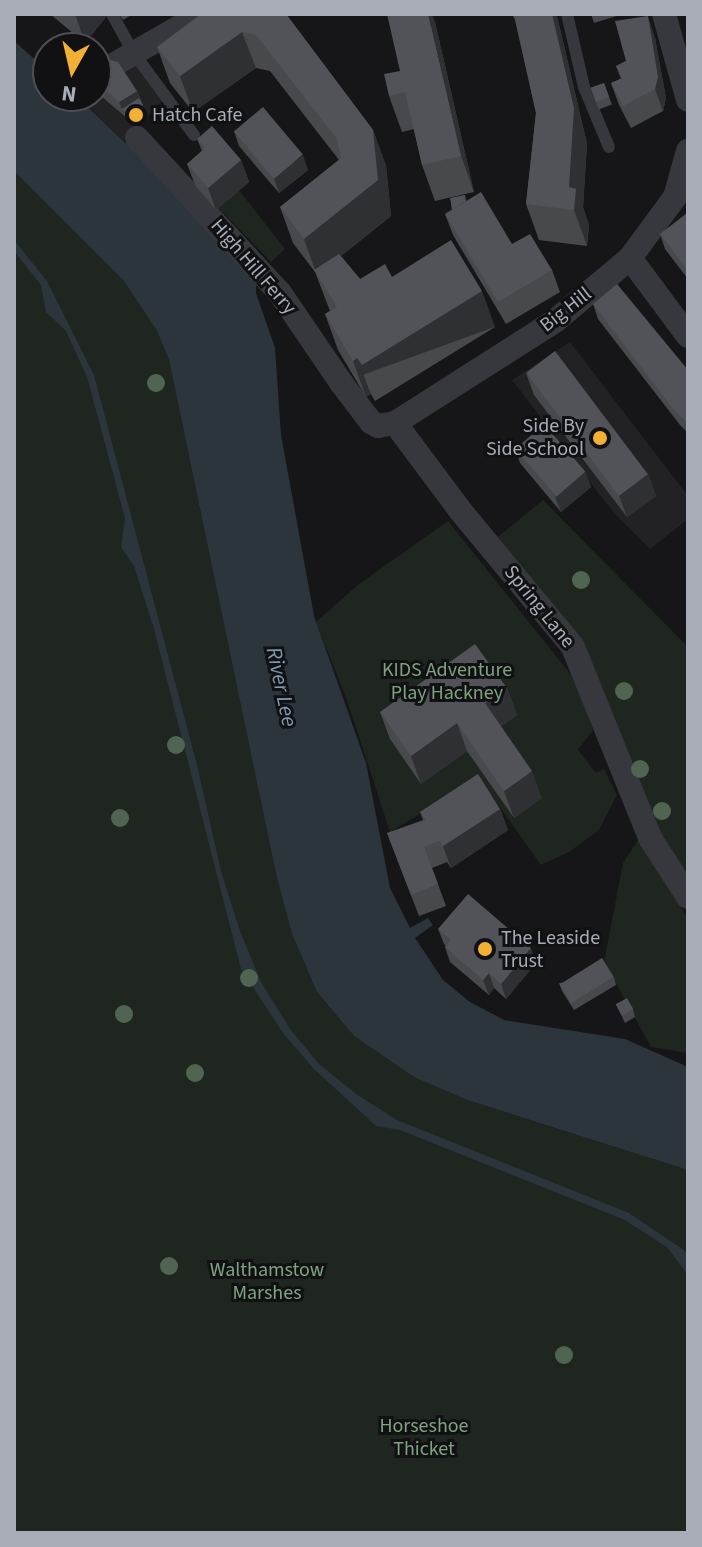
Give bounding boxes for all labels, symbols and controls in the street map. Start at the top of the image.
north arrow [32,32,112,112]
text: N [59,77,78,111]
place label: Hatch Cafe [152,103,242,127]
marker: Hatch Cafe [127,106,145,124]
street label: High Hill Ferry [205,214,301,320]
street label: Big Hill [535,282,597,338]
place label: Side By Side School [486,414,584,461]
marker: Side By Side School [591,429,609,447]
street label: Spring Lane [498,561,580,653]
water label: River Lee [260,645,302,729]
park label: KIDS Adventure Play Hackney [382,658,512,705]
place label: The Leaside Trust [501,926,600,973]
marker: The Leaside Trust [476,940,494,958]
park label: Walthamstow Marshes [210,1258,324,1305]
park label: Horseshoe Thicket [379,1415,469,1462]

